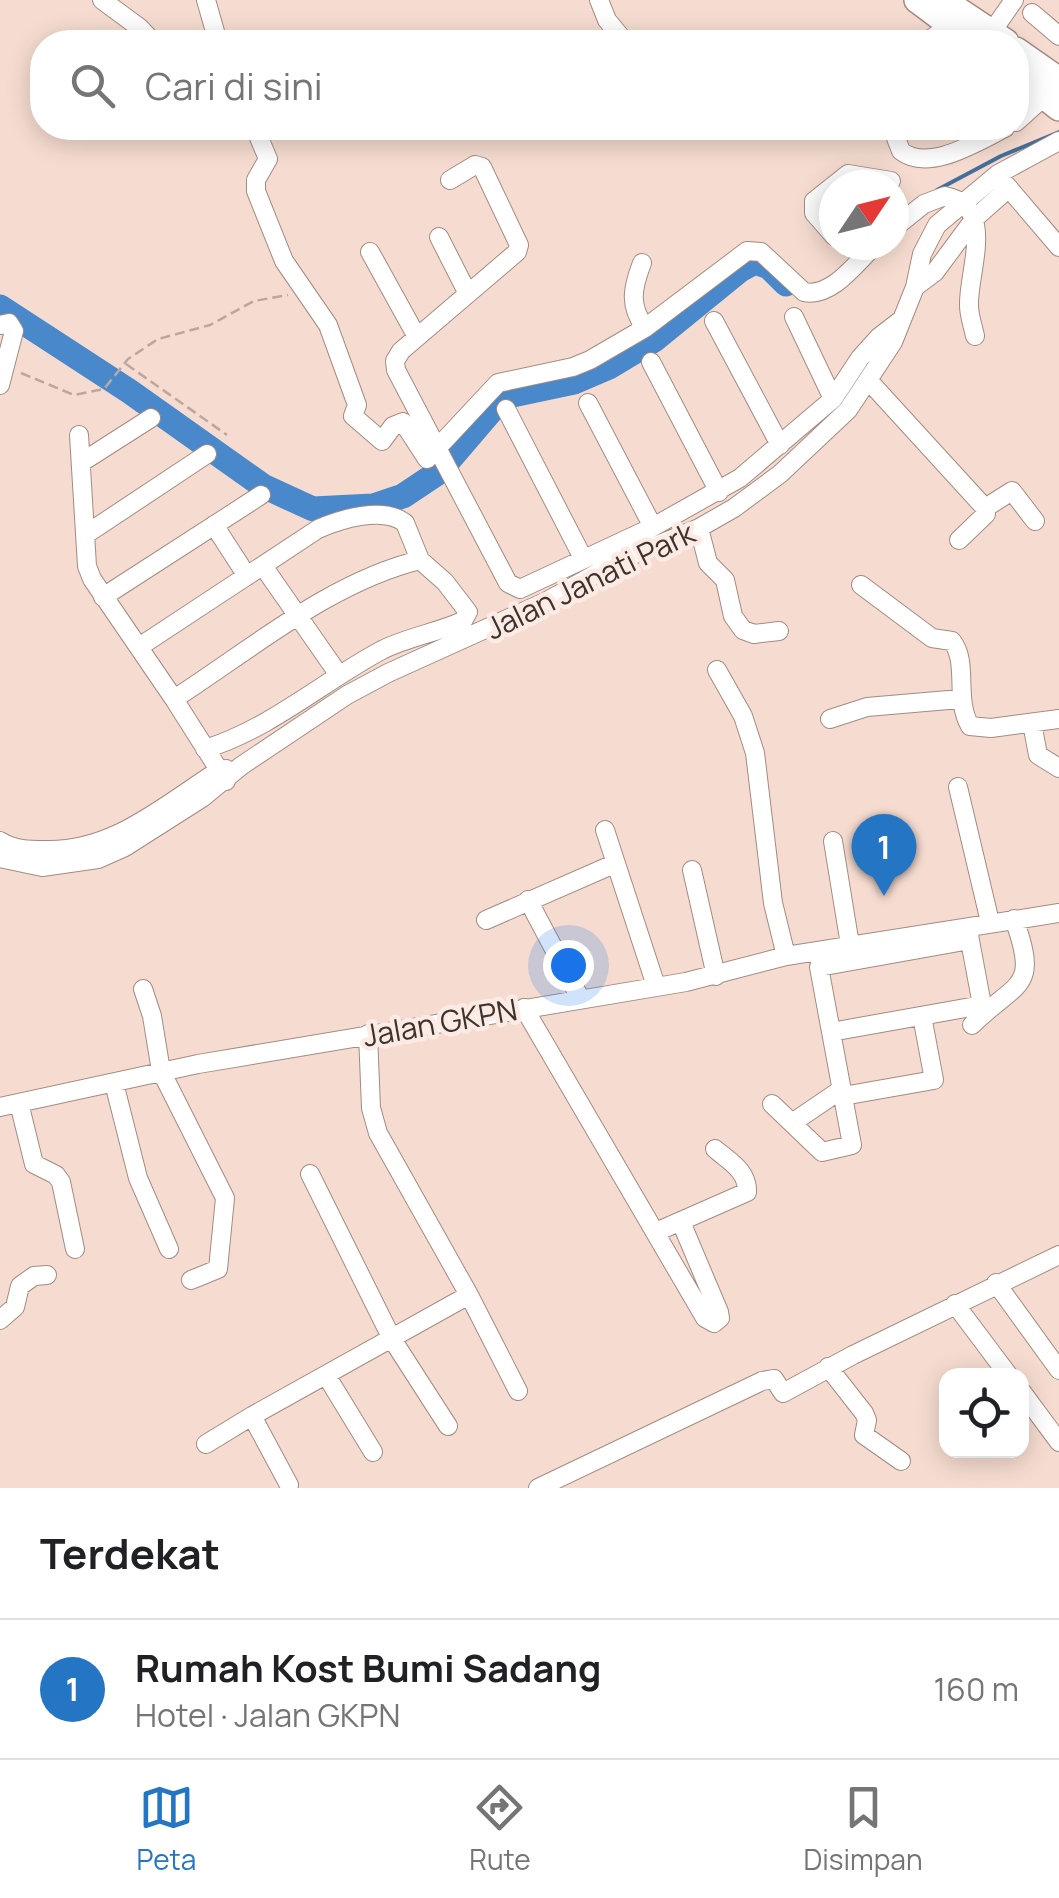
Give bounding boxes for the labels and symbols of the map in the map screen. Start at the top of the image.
north arrow [819,170,909,260]
street label: Jalan Janati Park [479,511,702,648]
pin: 1 [852,814,916,896]
your location [543,940,594,991]
street label: Jalan GKPN [360,988,520,1056]

